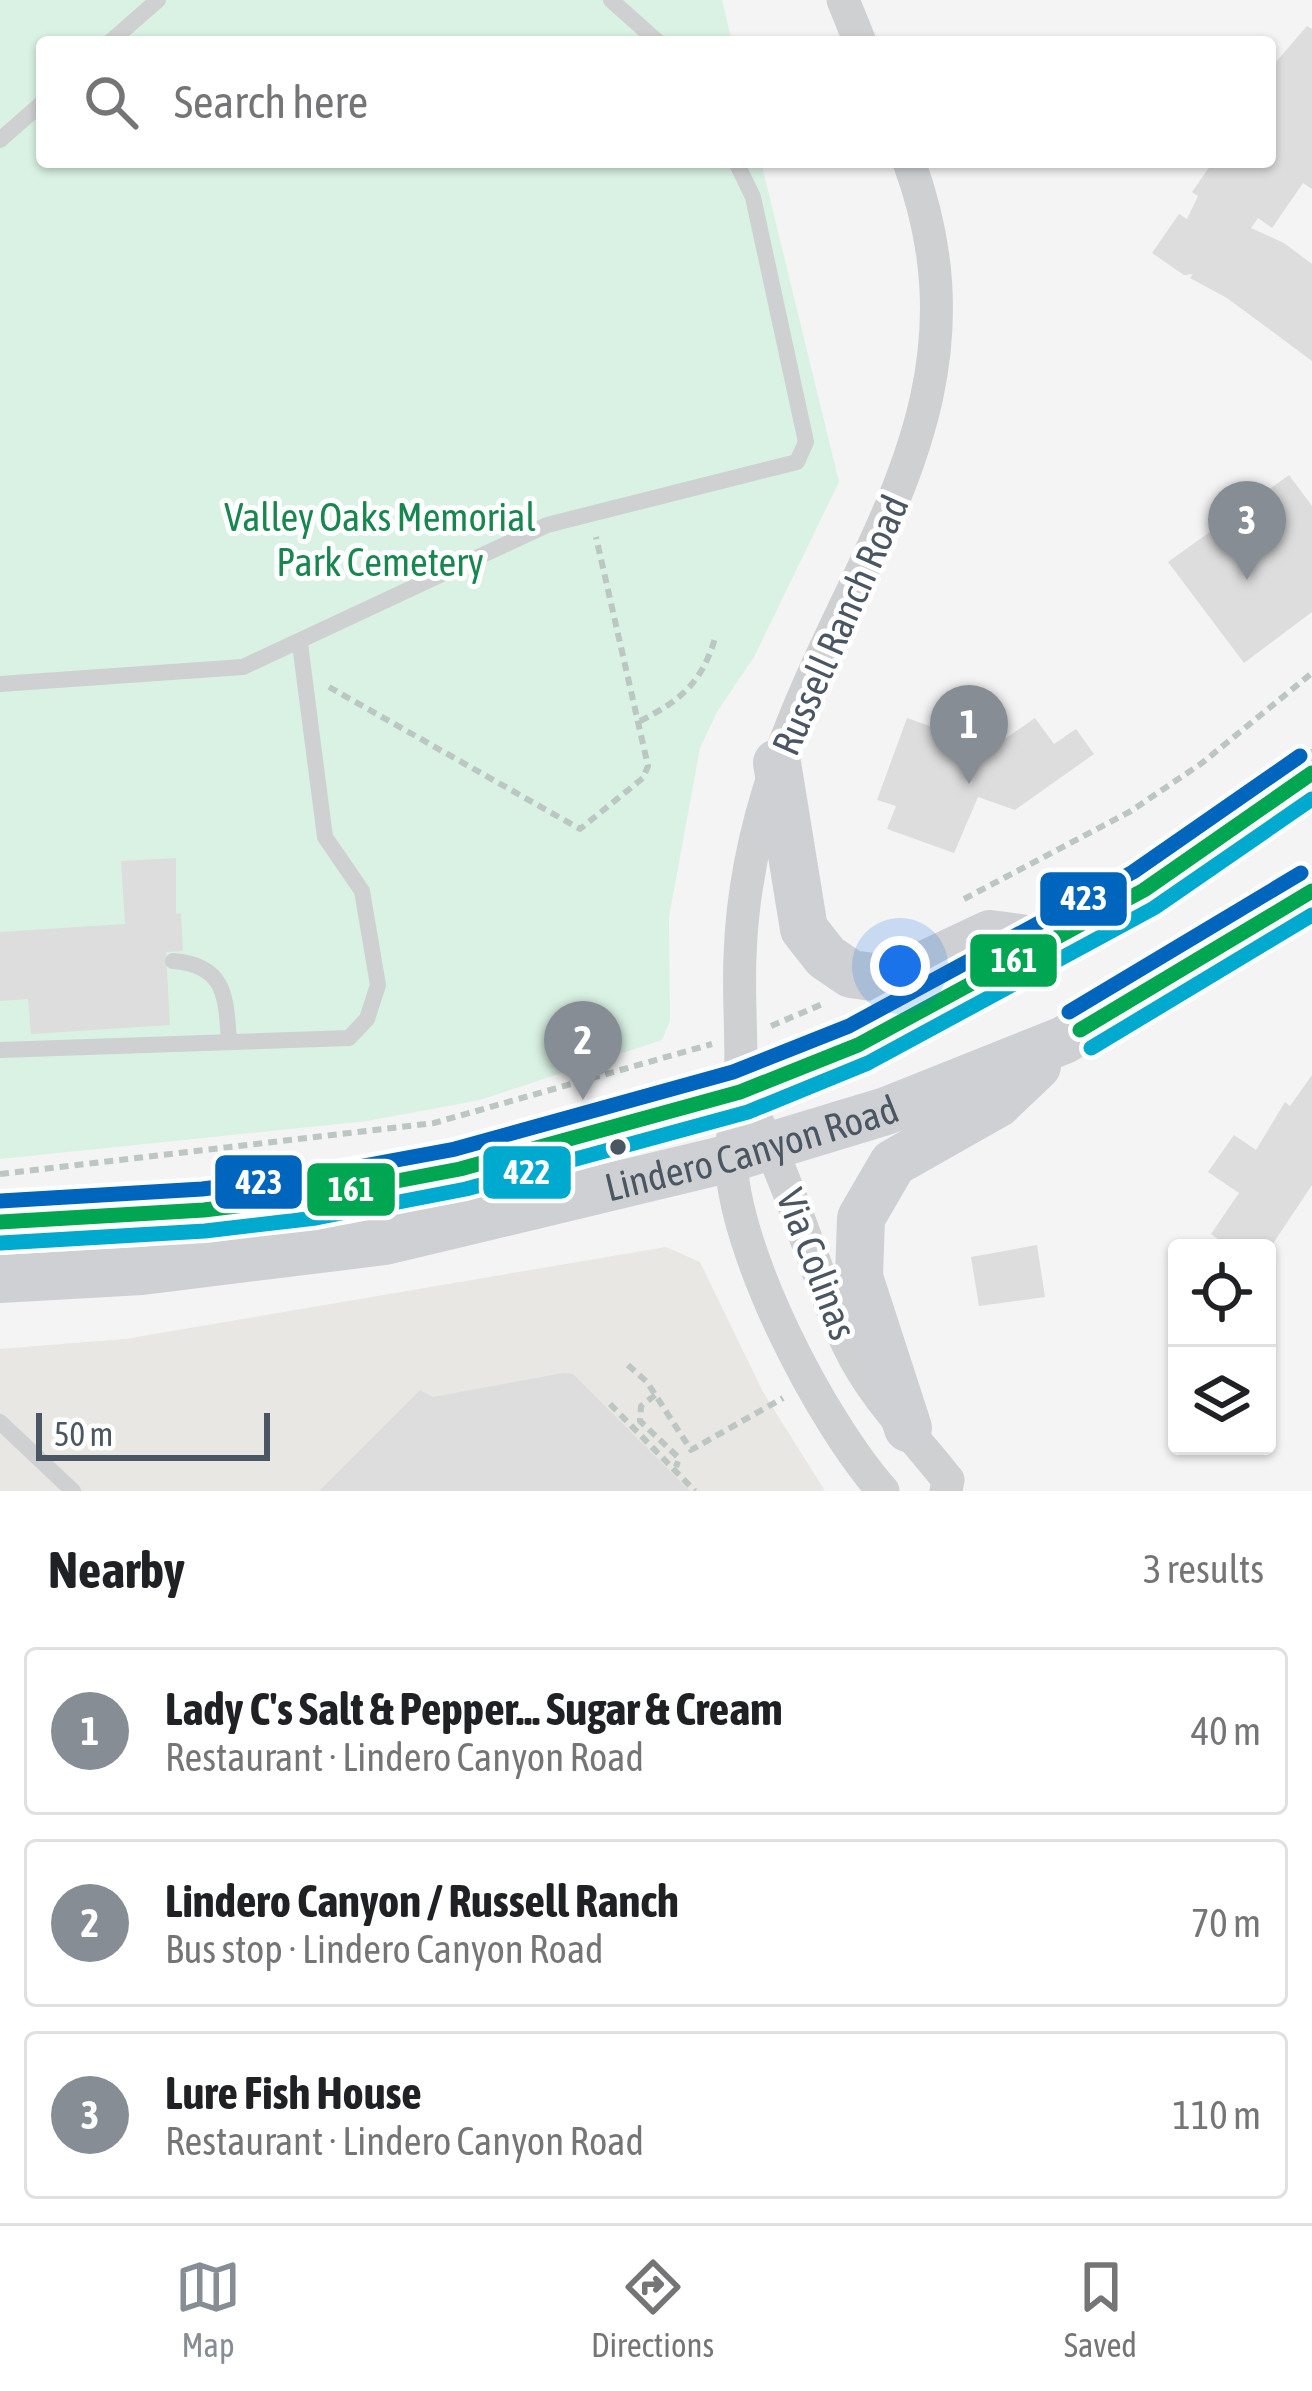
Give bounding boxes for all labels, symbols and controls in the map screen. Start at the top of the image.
search box [36,36,1276,168]
icon: search [78,69,144,135]
text: Search here [174,76,368,128]
pin: 3 [1208,481,1286,580]
street label: Russell Ranch Road [763,488,917,762]
park label: Valley Oaks Memorial Park Cemetery [224,495,536,584]
pin: 1 [930,685,1008,784]
line badge: 423 [1038,870,1129,928]
text: 423 [1060,879,1107,917]
line badge: 161 [968,932,1059,989]
your location [870,936,930,996]
text: 161 [991,941,1037,979]
pin: 2 [544,1001,622,1100]
street label: Lindero Canyon Road [601,1086,904,1209]
unlabelled marker [607,1136,629,1158]
line badge: 422 [481,1144,573,1201]
line badge: 423 [213,1153,304,1211]
text: 422 [503,1153,550,1191]
line badge: 161 [305,1161,397,1218]
text: 423 [235,1163,282,1201]
text: 161 [328,1170,374,1208]
street label: Via Colinas [768,1183,866,1345]
map controls [1168,1239,1276,1455]
button: locate [1168,1239,1276,1347]
button: layers [1168,1347,1276,1455]
scale bar [36,1407,270,1460]
text: 50 m [54,1415,113,1453]
text: Nearby [48,1540,185,1599]
text: 3 results [1143,1547,1264,1591]
text: Lady C's Salt & Pepper... Sugar & Cream [165,1683,783,1735]
text: 1 [81,1709,99,1753]
text: 40 m [1191,1709,1261,1753]
text: Restaurant · Lindero Canyon Road [165,1735,644,1779]
text: Lindero Canyon / Russell Ranch [165,1875,679,1927]
text: 2 [81,1901,99,1945]
text: 70 m [1191,1901,1261,1945]
text: Bus stop · Lindero Canyon Road [165,1927,604,1971]
text: Lure Fish House [165,2067,422,2119]
text: 3 [81,2093,99,2137]
text: 110 m [1173,2093,1261,2137]
text: Restaurant · Lindero Canyon Road [165,2119,644,2163]
tab: Map [175,2254,241,2364]
tab: Directions [591,2254,714,2364]
tab: Saved [1064,2254,1137,2364]

